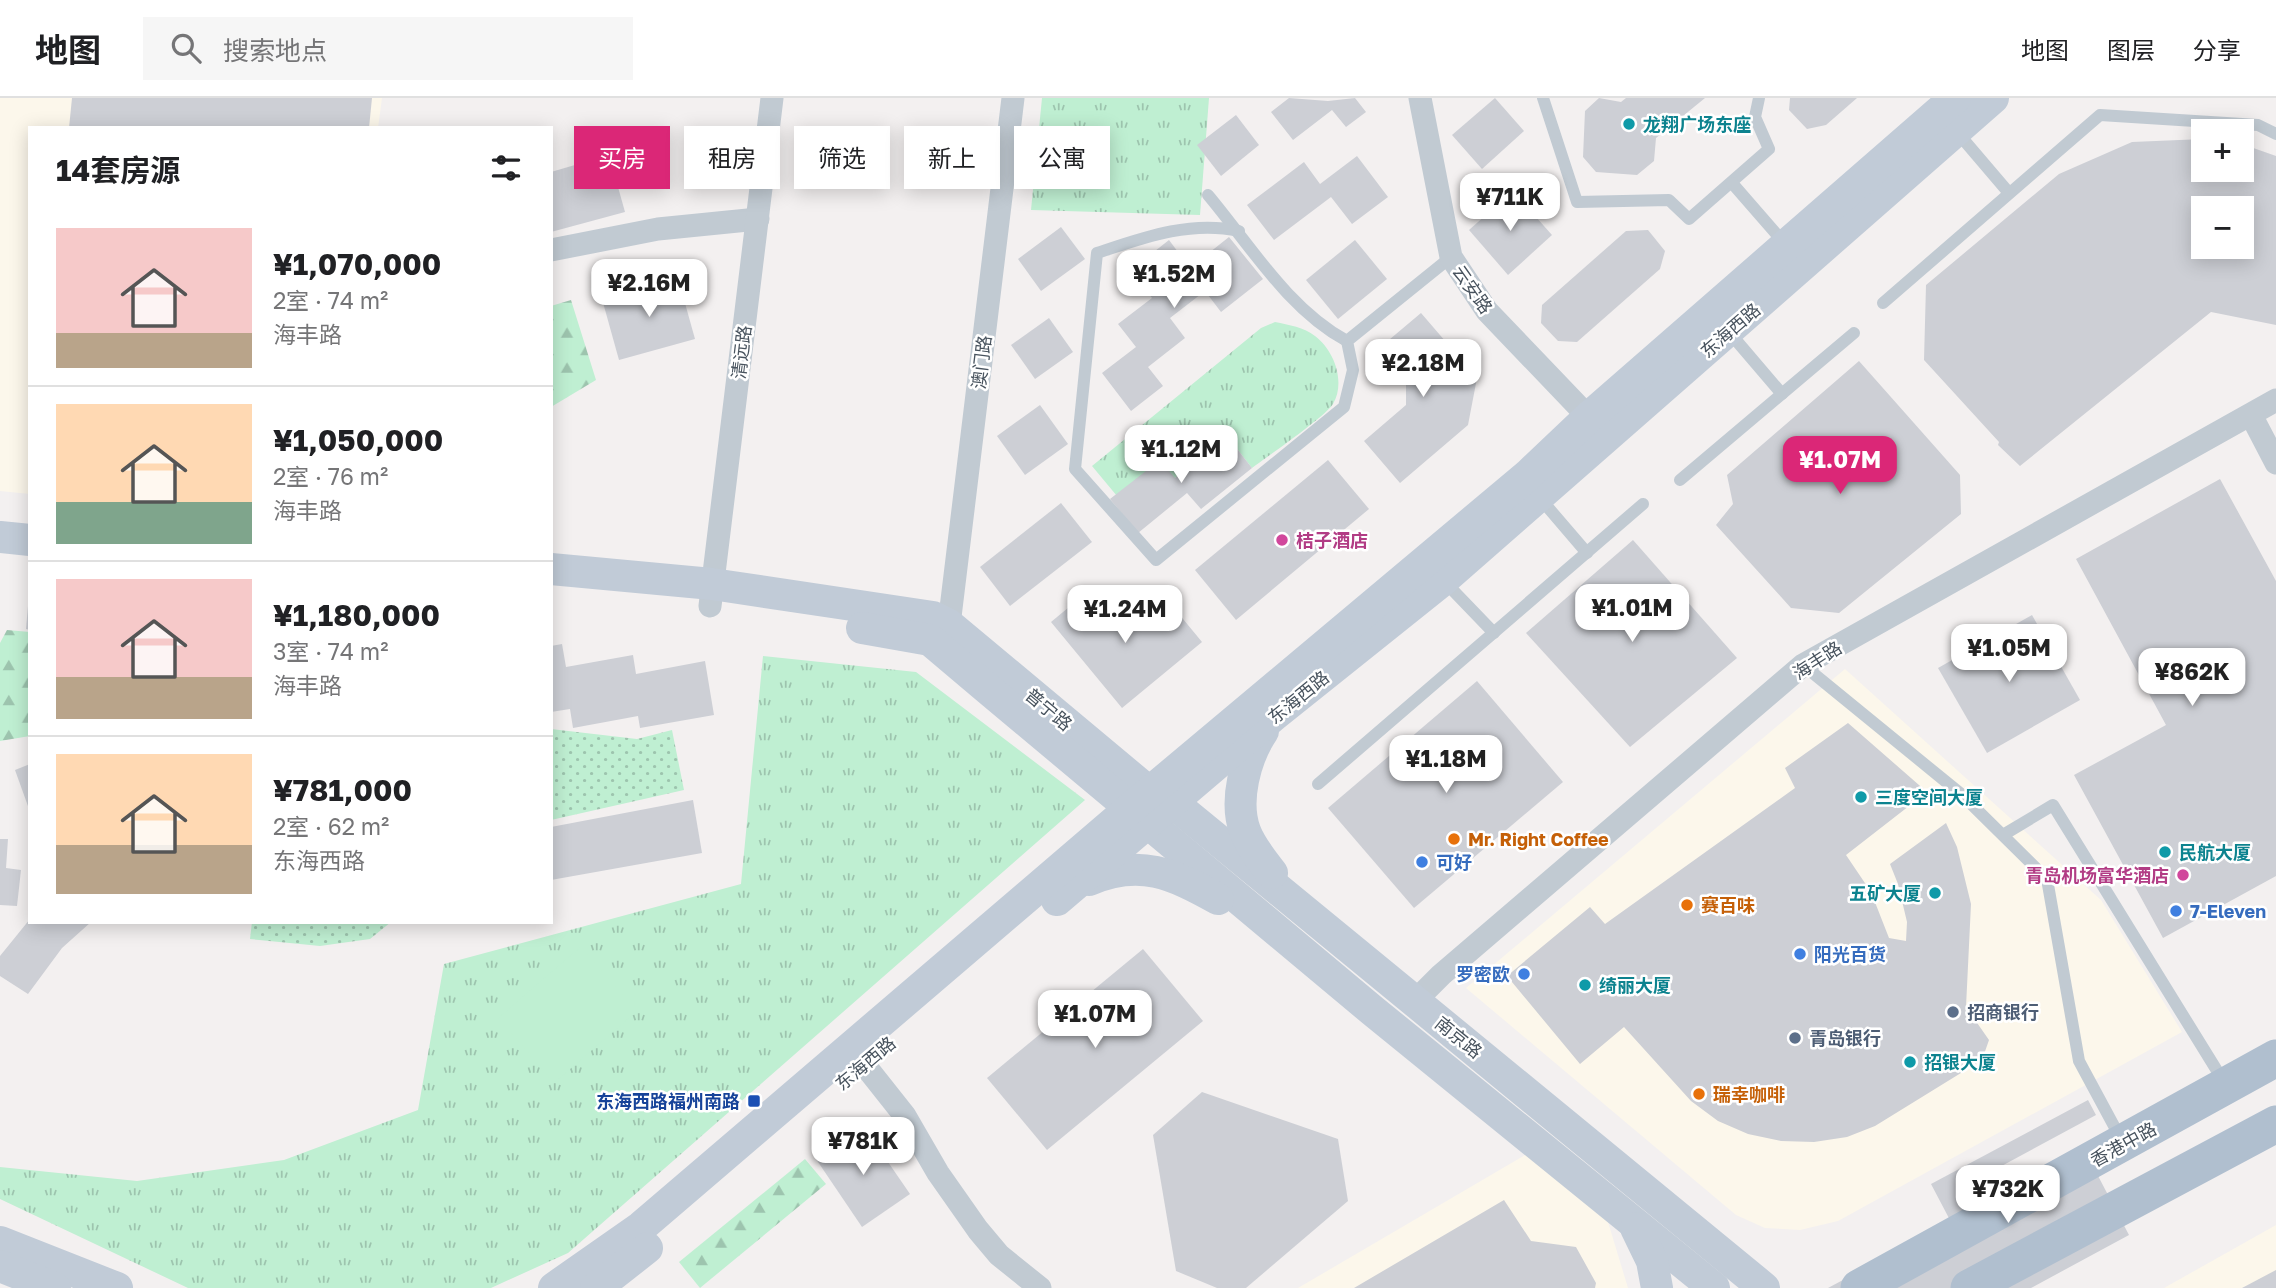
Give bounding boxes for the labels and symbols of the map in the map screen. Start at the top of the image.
place label: 龙翔广场东座 [1643,113,1751,135]
marker: 龙翔广场东座 [1621,116,1637,132]
pin: ¥711K [1461,174,1559,233]
pin: ¥1.52M [1117,250,1231,310]
pin: ¥2.16M [592,260,706,319]
street label: 云安路 [1449,261,1497,317]
street label: 东海西路 [1696,298,1764,362]
street label: 清远路 [727,324,755,380]
street label: 澳门路 [967,334,995,390]
pin: ¥2.18M [1366,340,1480,399]
pin: ¥1.12M [1124,426,1238,485]
pin: ¥1.07M [1783,436,1897,496]
place label: 桔子酒店 [1296,529,1368,551]
marker: 桔子酒店 [1274,532,1290,548]
pin: ¥1.01M [1575,584,1689,644]
pin: ¥1.24M [1068,586,1182,645]
pin: ¥1.05M [1952,624,2066,684]
street label: 海丰路 [1788,636,1846,684]
pin: ¥862K [2143,648,2241,708]
street label: 东海西路 [1263,666,1333,728]
street label: 普宁路 [1021,683,1077,735]
pin: ¥1.18M [1389,736,1503,795]
place label: 三度空间大厦 [1875,786,1983,808]
marker: 三度空间大厦 [1853,789,1869,805]
place label: Mr. Right Coffee [1468,828,1609,850]
marker: Mr. Right Coffee [1446,831,1462,847]
place label: 民航大厦 [2179,841,2251,863]
marker: 民航大厦 [2157,844,2173,860]
place label: 可好 [1436,851,1472,873]
marker: 可好 [1414,854,1430,870]
place label: 青岛机场富华酒店 [2025,864,2169,886]
marker: 青岛机场富华酒店 [2175,867,2191,883]
place label: 五矿大厦 [1849,882,1921,904]
marker: 五矿大厦 [1927,885,1943,901]
place label: 赛百味 [1701,894,1755,916]
marker: 赛百味 [1679,897,1695,913]
place label: 7-Eleven [2190,900,2266,922]
marker: 7-Eleven [2168,903,2184,919]
place label: 阳光百货 [1814,943,1886,965]
marker: 阳光百货 [1792,946,1808,962]
place label: 罗密欧 [1456,963,1510,985]
marker: 罗密欧 [1516,966,1532,982]
place label: 绮丽大厦 [1599,974,1671,996]
marker: 绮丽大厦 [1577,977,1593,993]
pin: ¥1.07M [1038,990,1152,1050]
place label: 招商银行 [1967,1001,2039,1023]
marker: 招商银行 [1945,1004,1961,1020]
street label: 南京路 [1431,1011,1487,1063]
place label: 青岛银行 [1809,1027,1881,1049]
marker: 青岛银行 [1787,1030,1803,1046]
street label: 东海西路 [830,1031,900,1095]
place label: 招银大厦 [1924,1051,1996,1073]
marker: 招银大厦 [1902,1054,1918,1070]
place label: 瑞幸咖啡 [1713,1083,1785,1105]
marker: 瑞幸咖啡 [1691,1086,1707,1102]
place label: 东海西路福州南路 [596,1090,740,1112]
marker: 东海西路福州南路 [746,1093,762,1109]
street label: 香港中路 [2086,1117,2160,1171]
pin: ¥781K [814,1118,912,1177]
pin: ¥732K [1959,1166,2057,1225]

